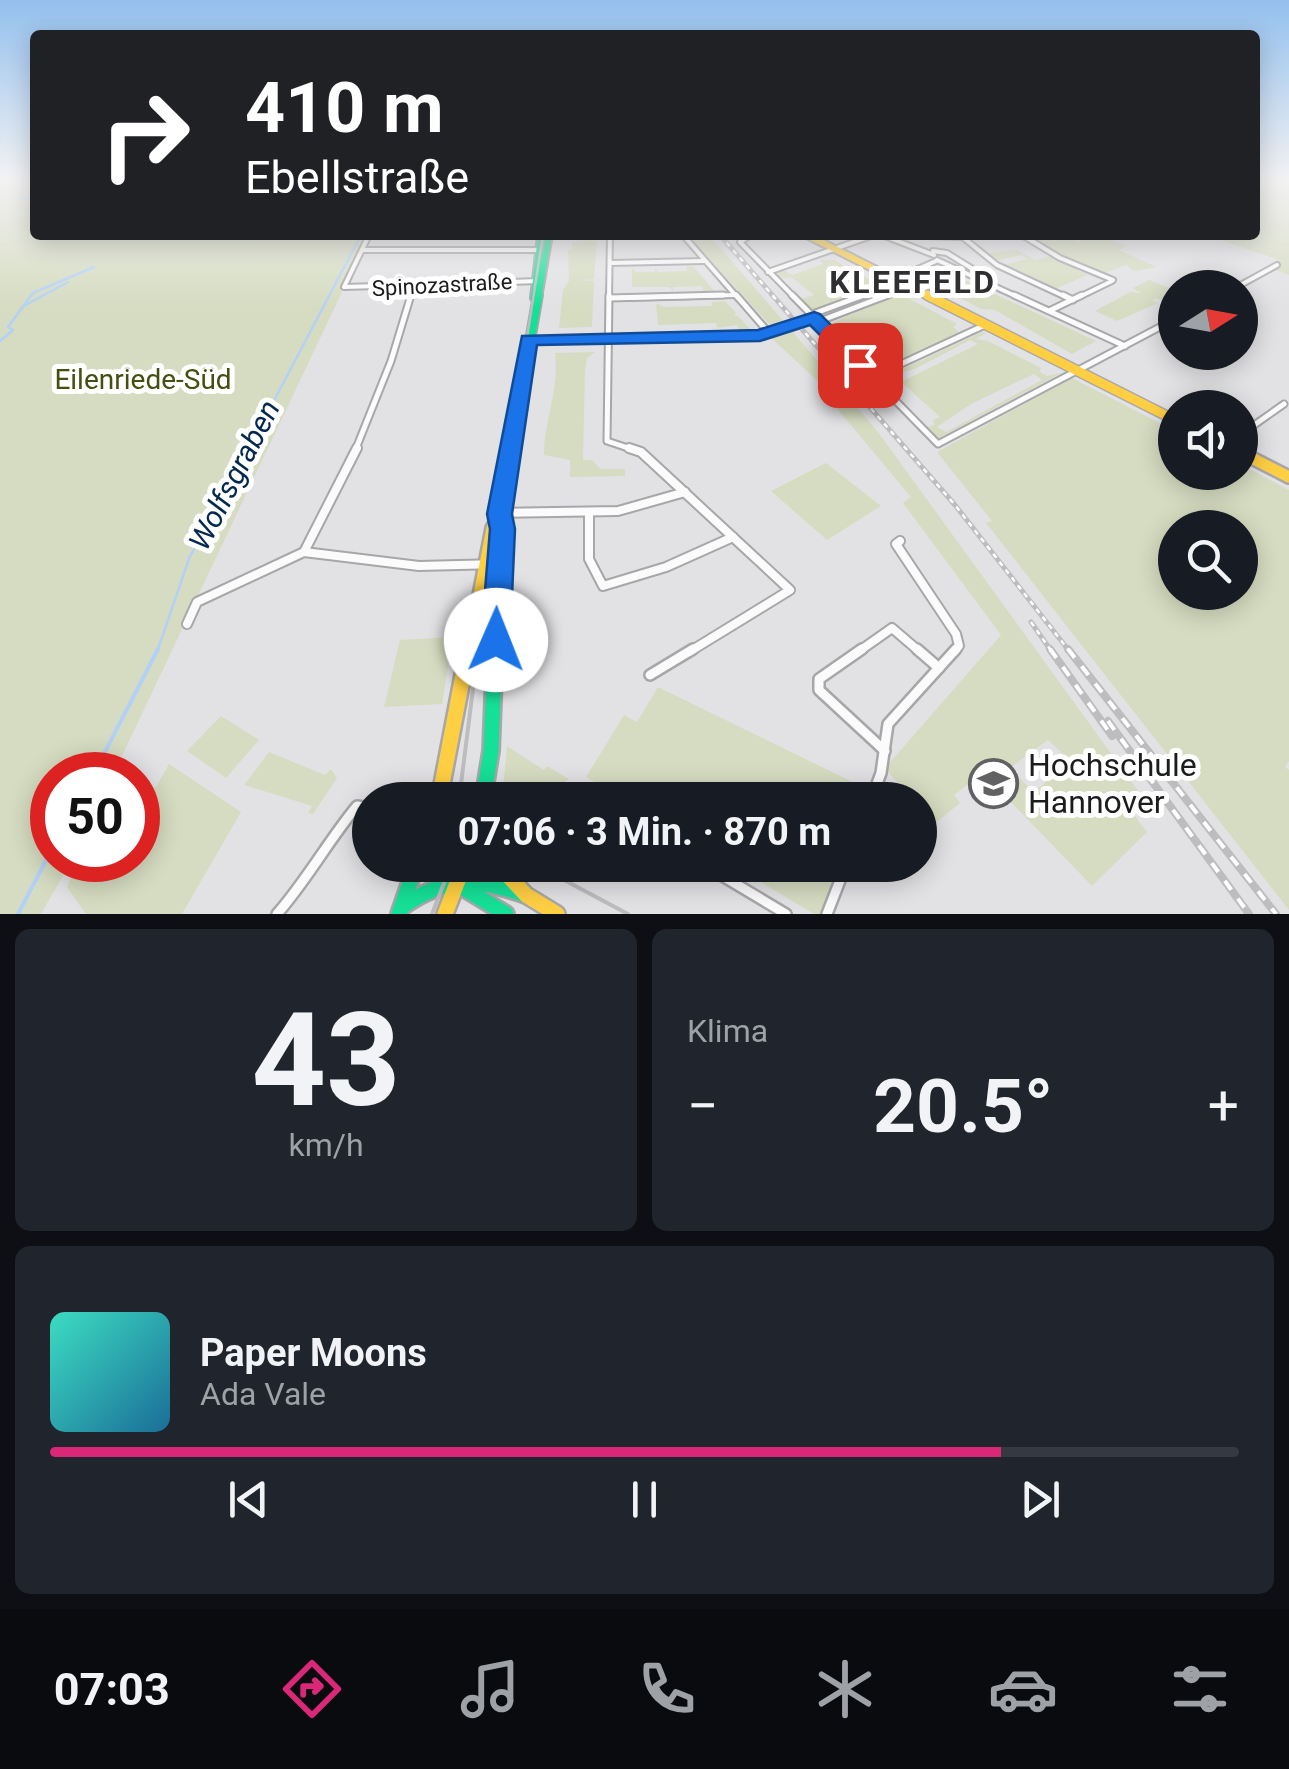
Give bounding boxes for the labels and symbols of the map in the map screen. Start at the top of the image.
district label: KLEEFELD [829,263,997,301]
street label: Spinozastraße [371,269,513,301]
north arrow [1158,270,1258,370]
pin [818,323,903,408]
park label: Eilenriede-Süd [54,363,232,396]
water label: Wolfsgraben [181,394,287,556]
position arrow [444,588,548,692]
place label: Hochschule Hannover [1028,746,1197,821]
speed limit sign: 50 [30,752,160,882]
school or university icon: Hochschule Hannover [967,757,1019,809]

